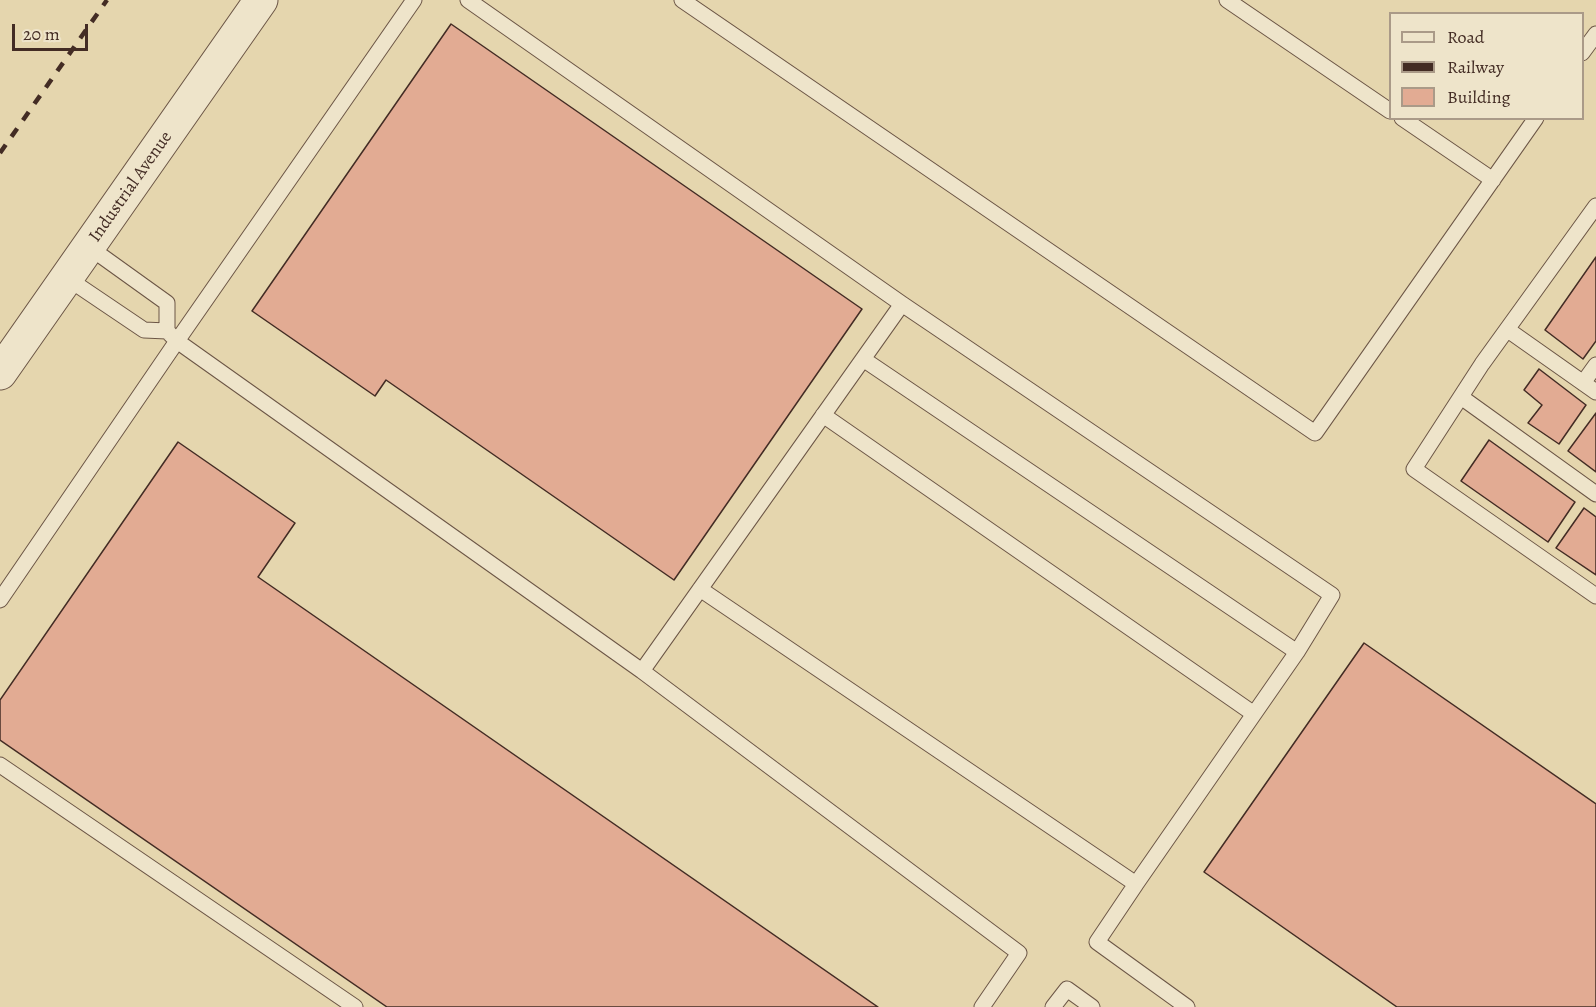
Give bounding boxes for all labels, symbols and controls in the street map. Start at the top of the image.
scale bar [15,12,92,50]
legend [1389,12,1584,120]
text: 20 m [23,22,60,46]
text: Road [1447,25,1484,49]
text: Railway [1447,55,1504,79]
text: Building [1447,85,1511,109]
street label: Industrial Avenue [85,127,177,247]

